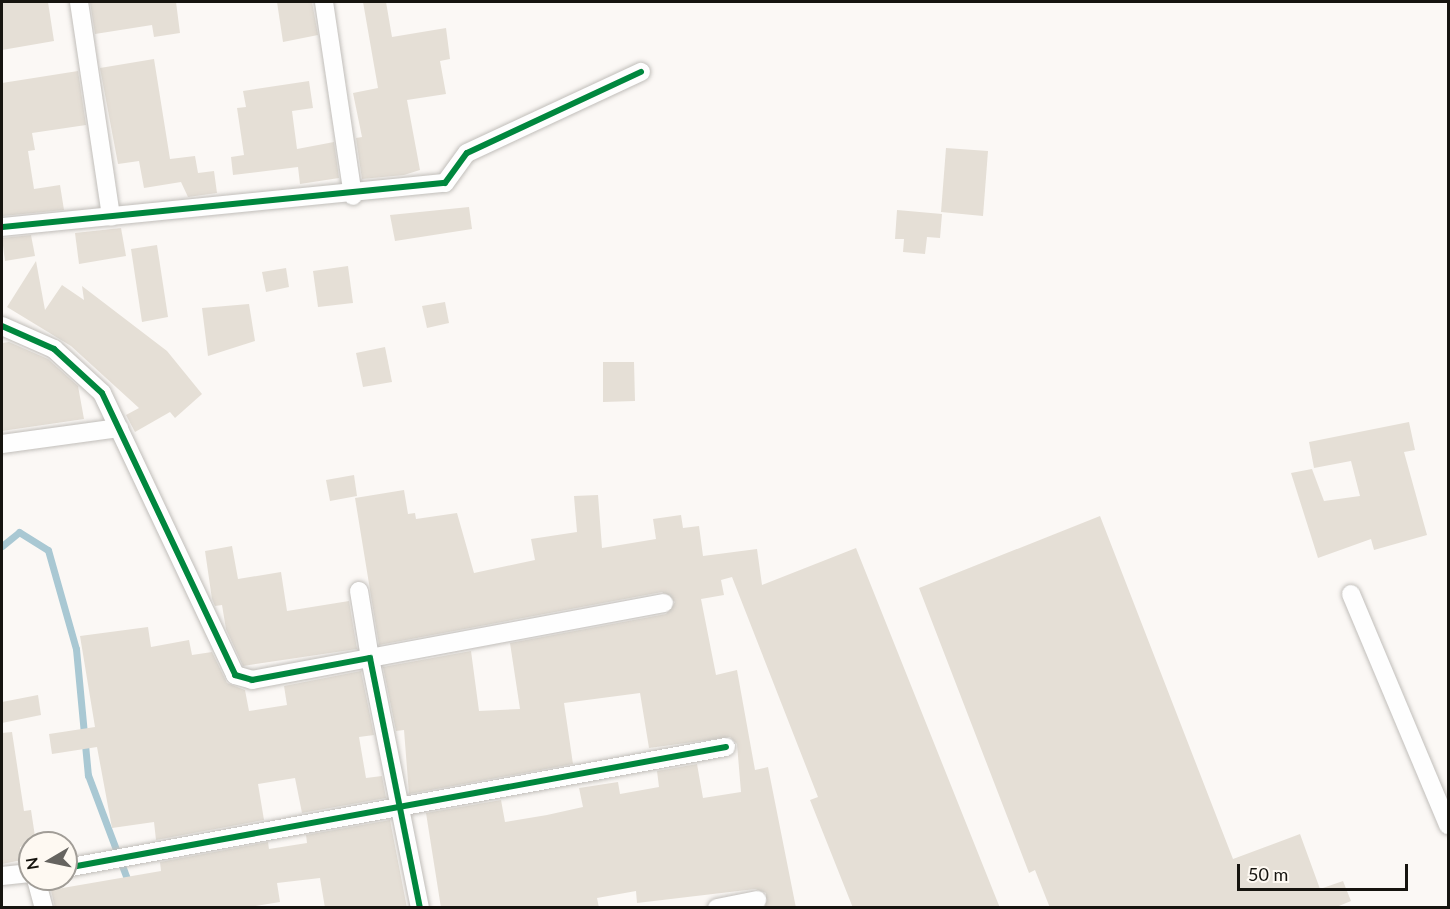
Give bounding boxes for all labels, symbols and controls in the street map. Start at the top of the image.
north arrow [18,831,78,891]
scale bar [1240,852,1411,890]
text: N [21,856,42,871]
text: 50 m [1248,863,1288,885]

